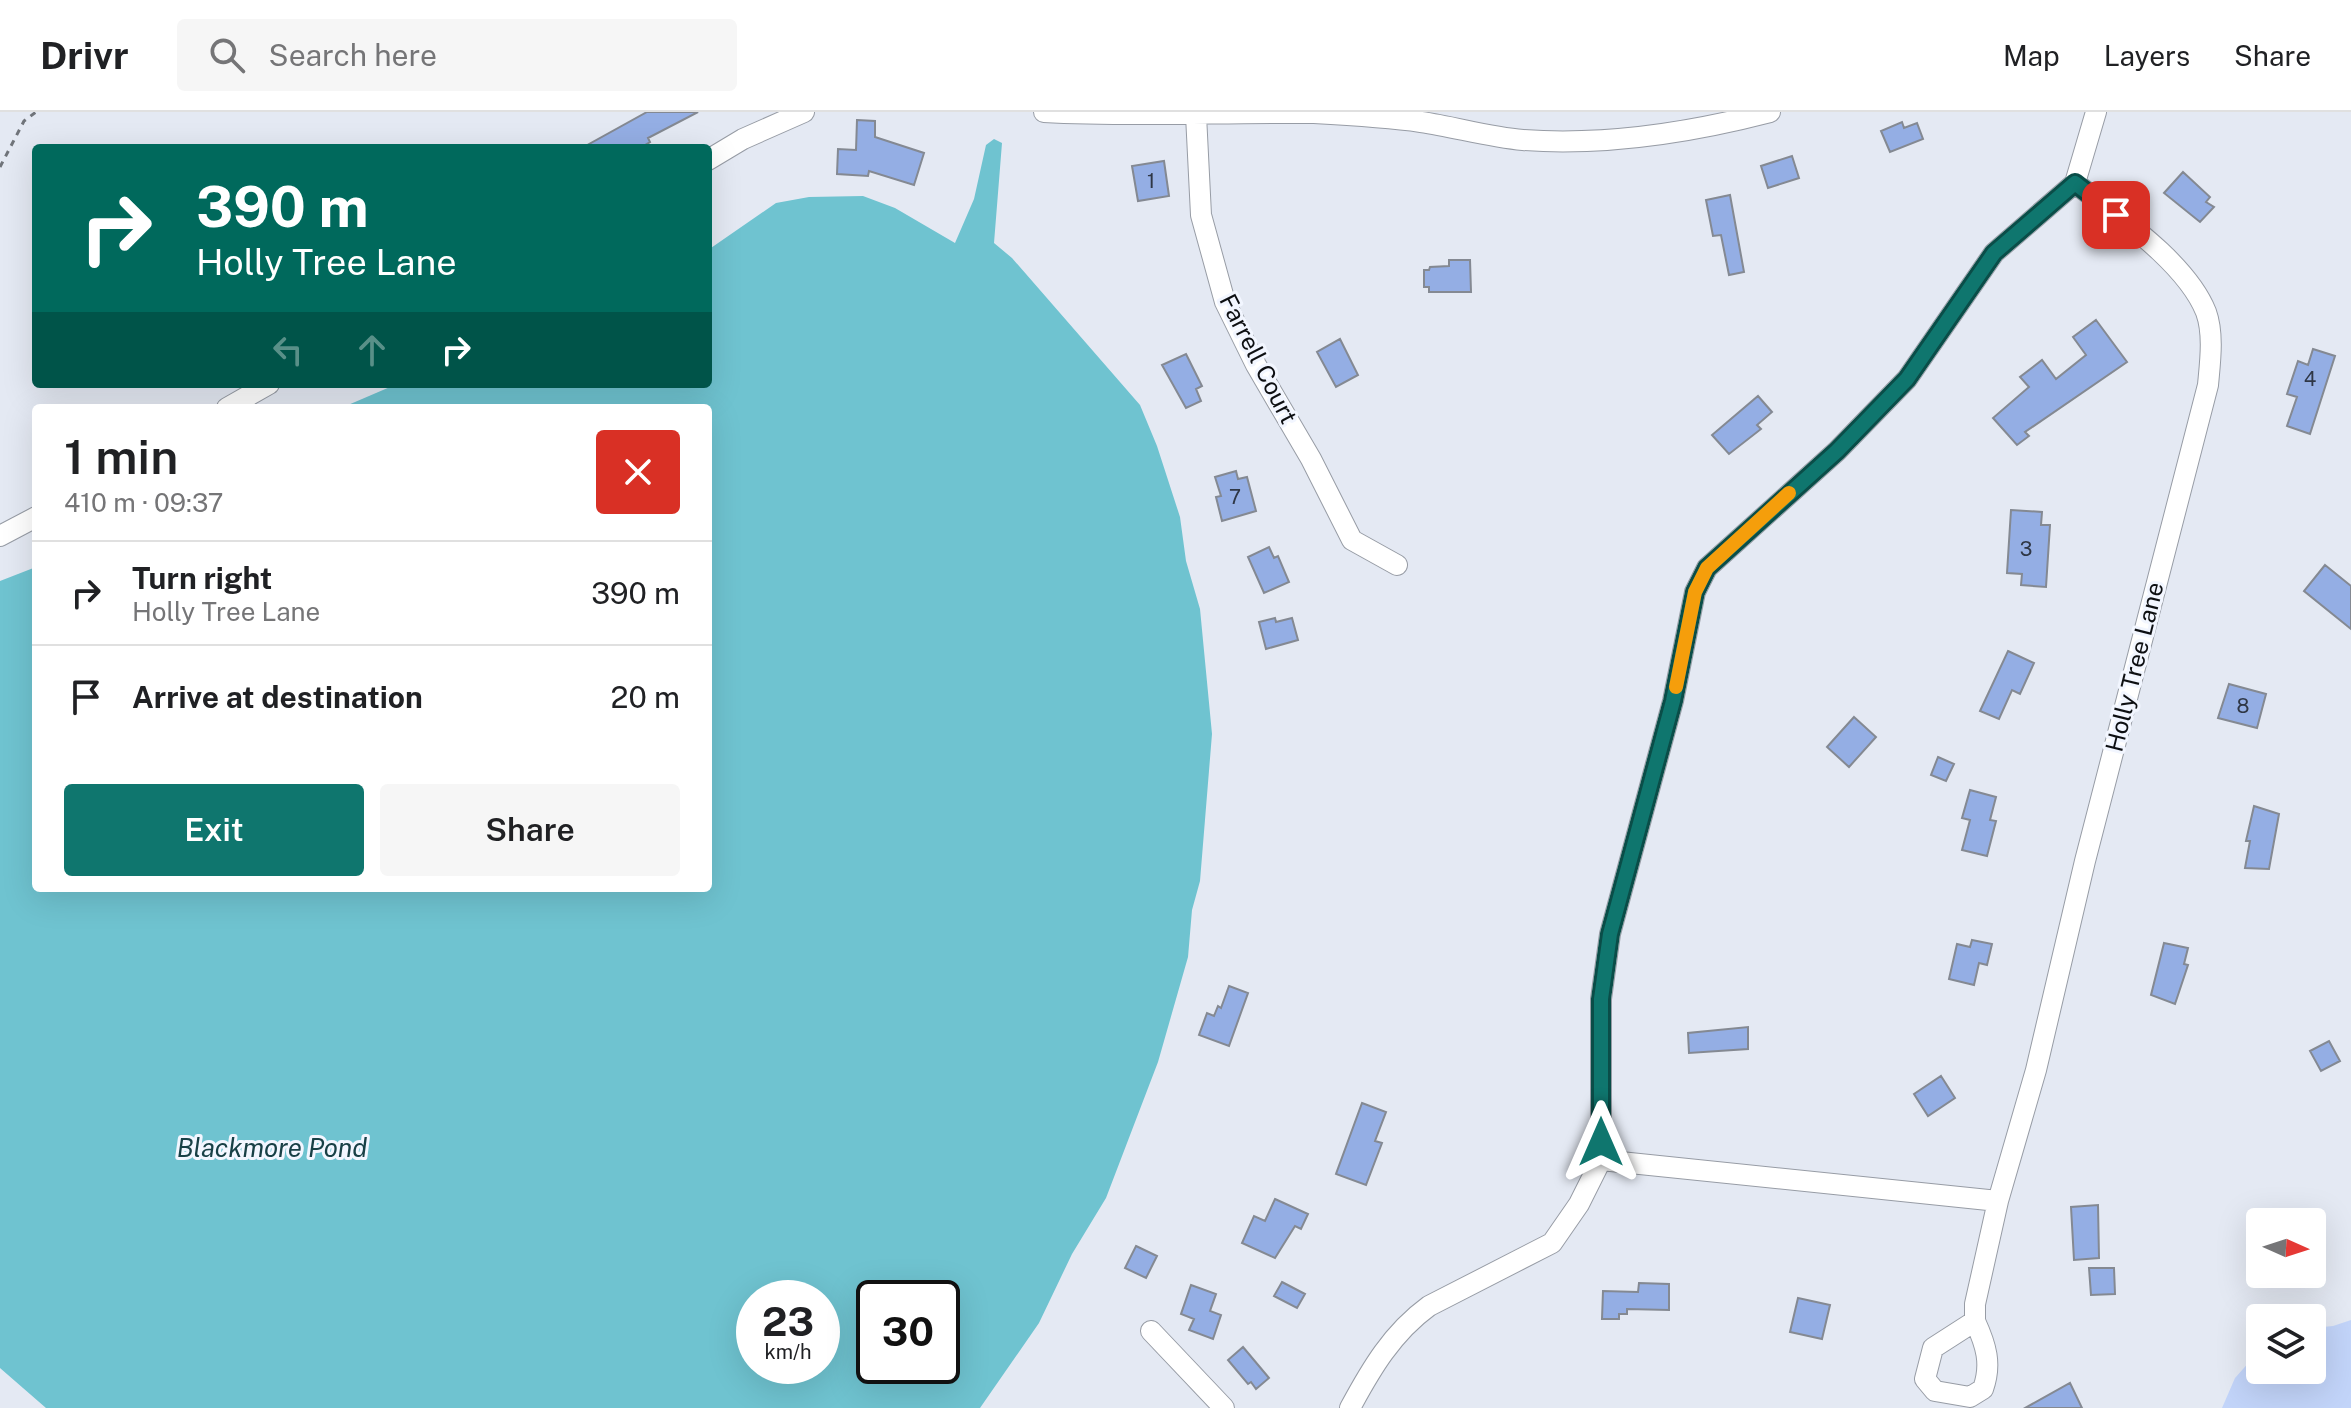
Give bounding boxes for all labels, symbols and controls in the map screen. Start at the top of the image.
search box [177,19,737,91]
text: Drivr [40,33,129,78]
icon: search [205,33,249,77]
text: Search here [269,37,437,73]
text: Map [2003,39,2060,72]
text: Layers [2104,39,2190,72]
text: Share [2234,39,2311,72]
house number: 1 [1147,169,1155,193]
text: 390 m [196,174,369,240]
icon: right [64,176,168,280]
pin [2082,181,2150,249]
icon: arrive [2094,193,2138,237]
text: Holly Tree Lane [196,241,457,283]
street label: Farrell Court [1214,289,1304,428]
icon: left [266,328,310,372]
icon: ahead [350,328,394,372]
icon: right [434,328,478,372]
house number: 4 [2304,367,2316,391]
text: 1 min [64,428,178,485]
button: close [596,430,680,514]
house number: 7 [1229,485,1241,509]
text: 410 m · 09:37 [64,487,223,518]
house number: 3 [2020,537,2032,561]
text: Turn right [132,560,272,596]
icon: right [64,571,108,615]
text: 390 m [591,575,680,611]
street label: Holly Tree Lane [2099,579,2169,754]
text: Holly Tree Lane [132,596,320,627]
icon: arrive [64,675,108,719]
text: Arrive at destination [132,679,423,715]
text: 20 m [611,679,680,715]
house number: 8 [2237,694,2249,718]
button: Exit [64,784,364,876]
button: Share [380,784,680,876]
position arrow [1559,1100,1643,1184]
water label: Blackmore Pond [177,1132,367,1163]
north arrow [2246,1208,2326,1288]
map controls [2246,1208,2326,1384]
speed limit sign: 30 [856,1280,960,1384]
text: 23 [762,1298,814,1345]
button: layers [2246,1304,2326,1384]
text: km/h [764,1340,812,1364]

